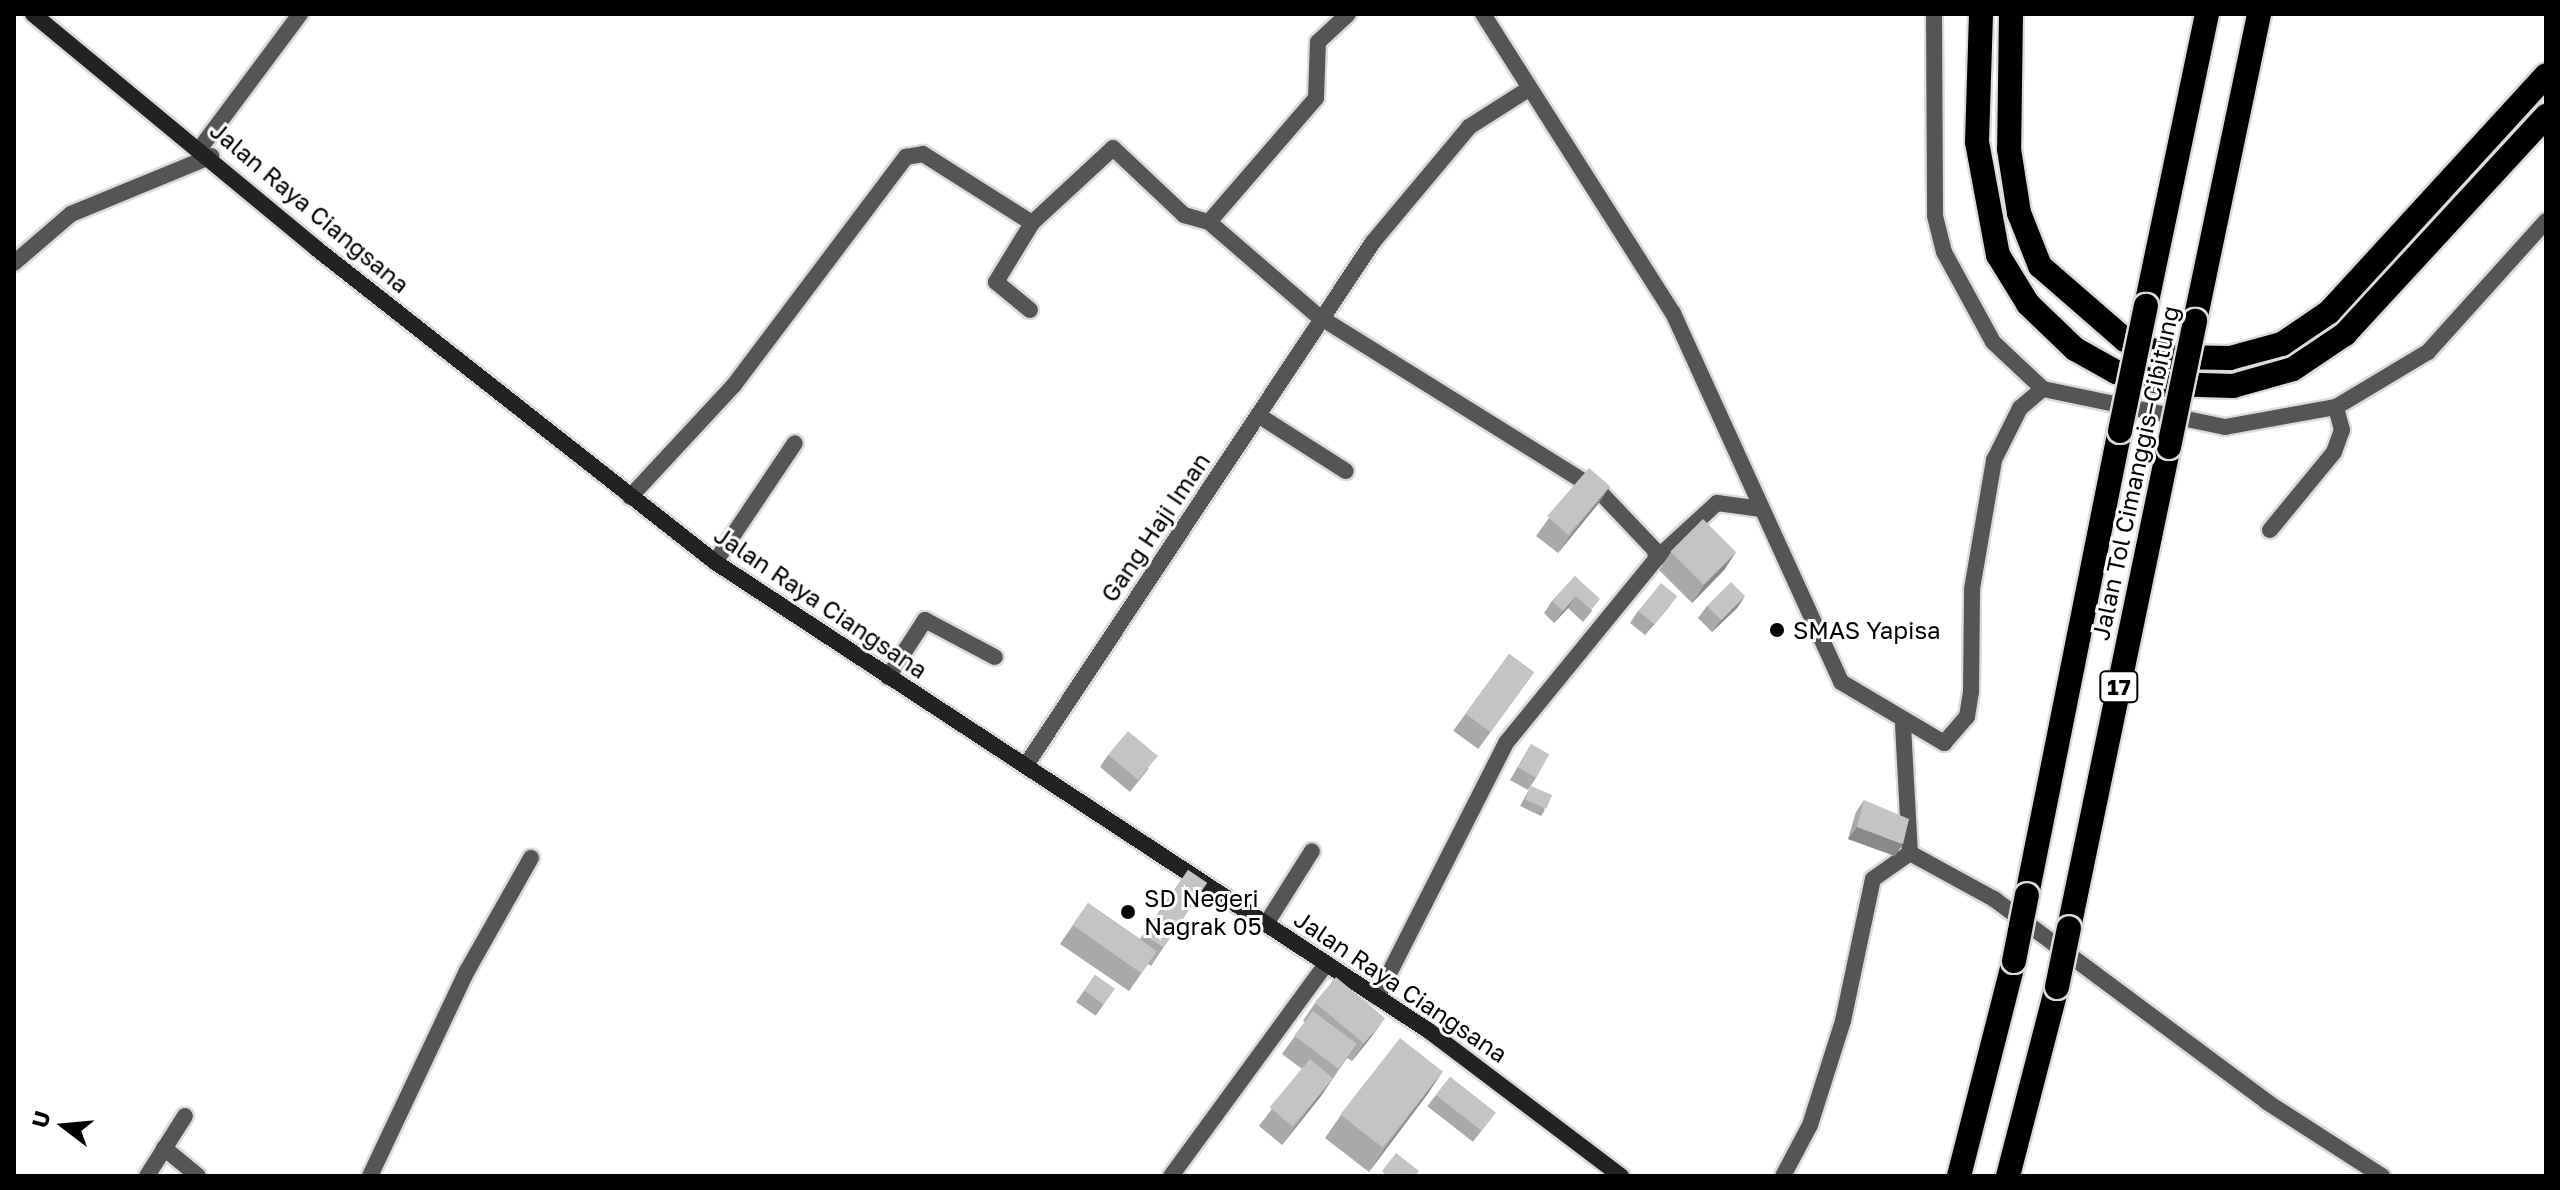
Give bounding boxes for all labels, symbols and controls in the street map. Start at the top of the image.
street label: Jalan Raya Ciangsana [205,115,415,299]
street label: Jalan Tol Cimanggis–Cibitung [2085,303,2185,643]
street label: Gang Haji Iman [1094,447,1216,607]
street label: Jalan Raya Ciangsana [709,520,933,684]
place label: SMAS Yapisa [1793,616,1941,644]
marker: SMAS Yapisa [1768,621,1786,639]
road number: 17 [2099,669,2139,705]
place label: SD Negeri Nagrak 05 [1144,884,1262,940]
marker: SD Negeri Nagrak 05 [1119,903,1137,921]
street label: Jalan Raya Ciangsana [1289,904,1513,1068]
north arrow [24,1086,104,1166]
text: U [25,1108,56,1131]

